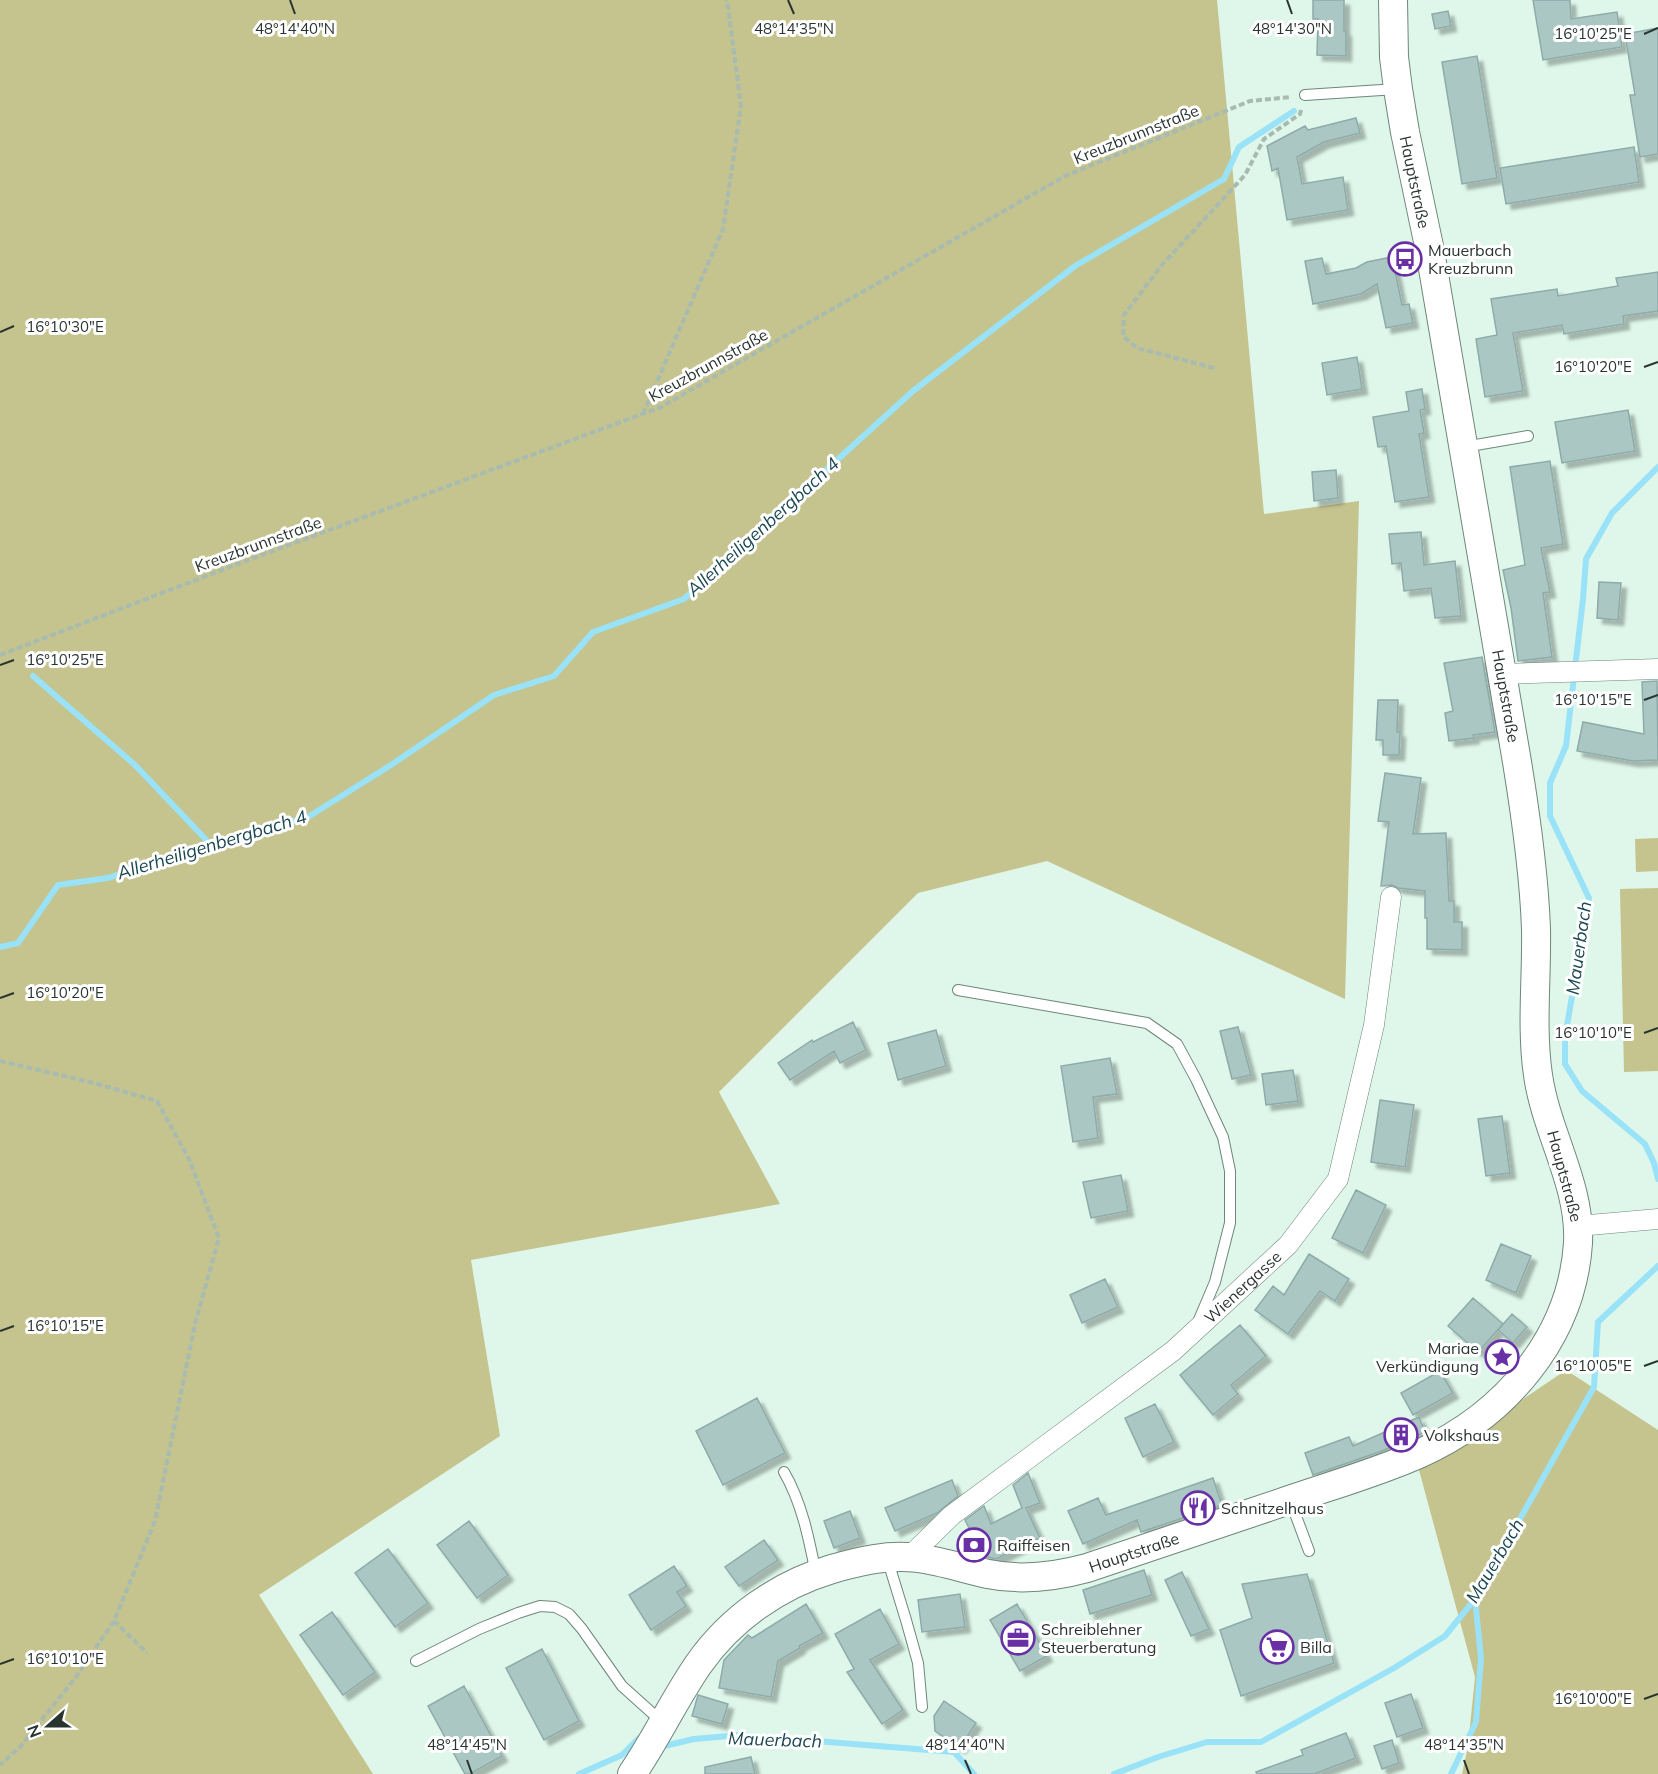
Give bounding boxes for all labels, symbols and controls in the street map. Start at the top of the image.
text: 48°14'40"N [255,19,335,38]
text: 48°14'35"N [754,19,834,38]
text: 48°14'30"N [1252,19,1332,38]
text: 16°10'25"E [1554,24,1632,43]
street label: Kreuzbrunnstraße [1071,100,1201,168]
street label: Hauptstraße [1395,134,1435,230]
place label: Mauerbach Kreuzbrunn [1428,240,1513,278]
bus stop icon: Mauerbach Kreuzbrunn [1387,241,1423,277]
text: 16°10'30"E [26,317,104,336]
street label: Kreuzbrunnstraße [645,324,771,406]
text: 16°10'20"E [1554,357,1632,376]
water label: Allerheiligenbergbach 4 [681,452,844,602]
street label: Kreuzbrunnstraße [192,512,324,576]
street label: Hauptstraße [1488,648,1524,744]
text: 16°10'25"E [26,650,104,669]
text: 16°10'15"E [1554,690,1632,709]
water label: Allerheiligenbergbach 4 [113,805,310,885]
water label: Mauerbach [1561,900,1596,996]
text: 16°10'20"E [26,983,104,1002]
text: 16°10'10"E [1554,1023,1632,1042]
street label: Hauptstraße [1543,1128,1587,1224]
street label: Wienergasse [1200,1246,1285,1327]
text: 16°10'15"E [26,1316,104,1335]
place label: Mariae Verkündigung [1376,1338,1479,1376]
place icon: Mariae Verkündigung [1484,1339,1520,1375]
text: 16°10'05"E [1554,1356,1632,1375]
building icon: Volkshaus [1383,1417,1419,1453]
place label: Volkshaus [1424,1425,1499,1445]
restaurant icon: Schnitzelhaus [1180,1490,1216,1526]
place label: Schnitzelhaus [1221,1498,1324,1518]
water label: Mauerbach [1461,1515,1529,1607]
bank icon: Raiffeisen [956,1527,992,1563]
street label: Hauptstraße [1086,1528,1182,1577]
place label: Raiffeisen [997,1535,1070,1555]
place label: Schreiblehner Steuerberatung [1041,1619,1156,1657]
office icon: Schreiblehner Steuerberatung [1000,1620,1036,1656]
supermarket icon: Billa [1259,1629,1295,1665]
place label: Billa [1300,1637,1332,1657]
text: 16°10'10"E [26,1649,104,1668]
text: 16°10'00"E [1554,1689,1632,1708]
north arrow [18,1696,78,1756]
text: N [22,1722,45,1741]
water label: Mauerbach [728,1726,822,1753]
text: 48°14'45"N [427,1735,507,1754]
text: 48°14'40"N [925,1735,1005,1754]
text: 48°14'35"N [1424,1735,1504,1754]

